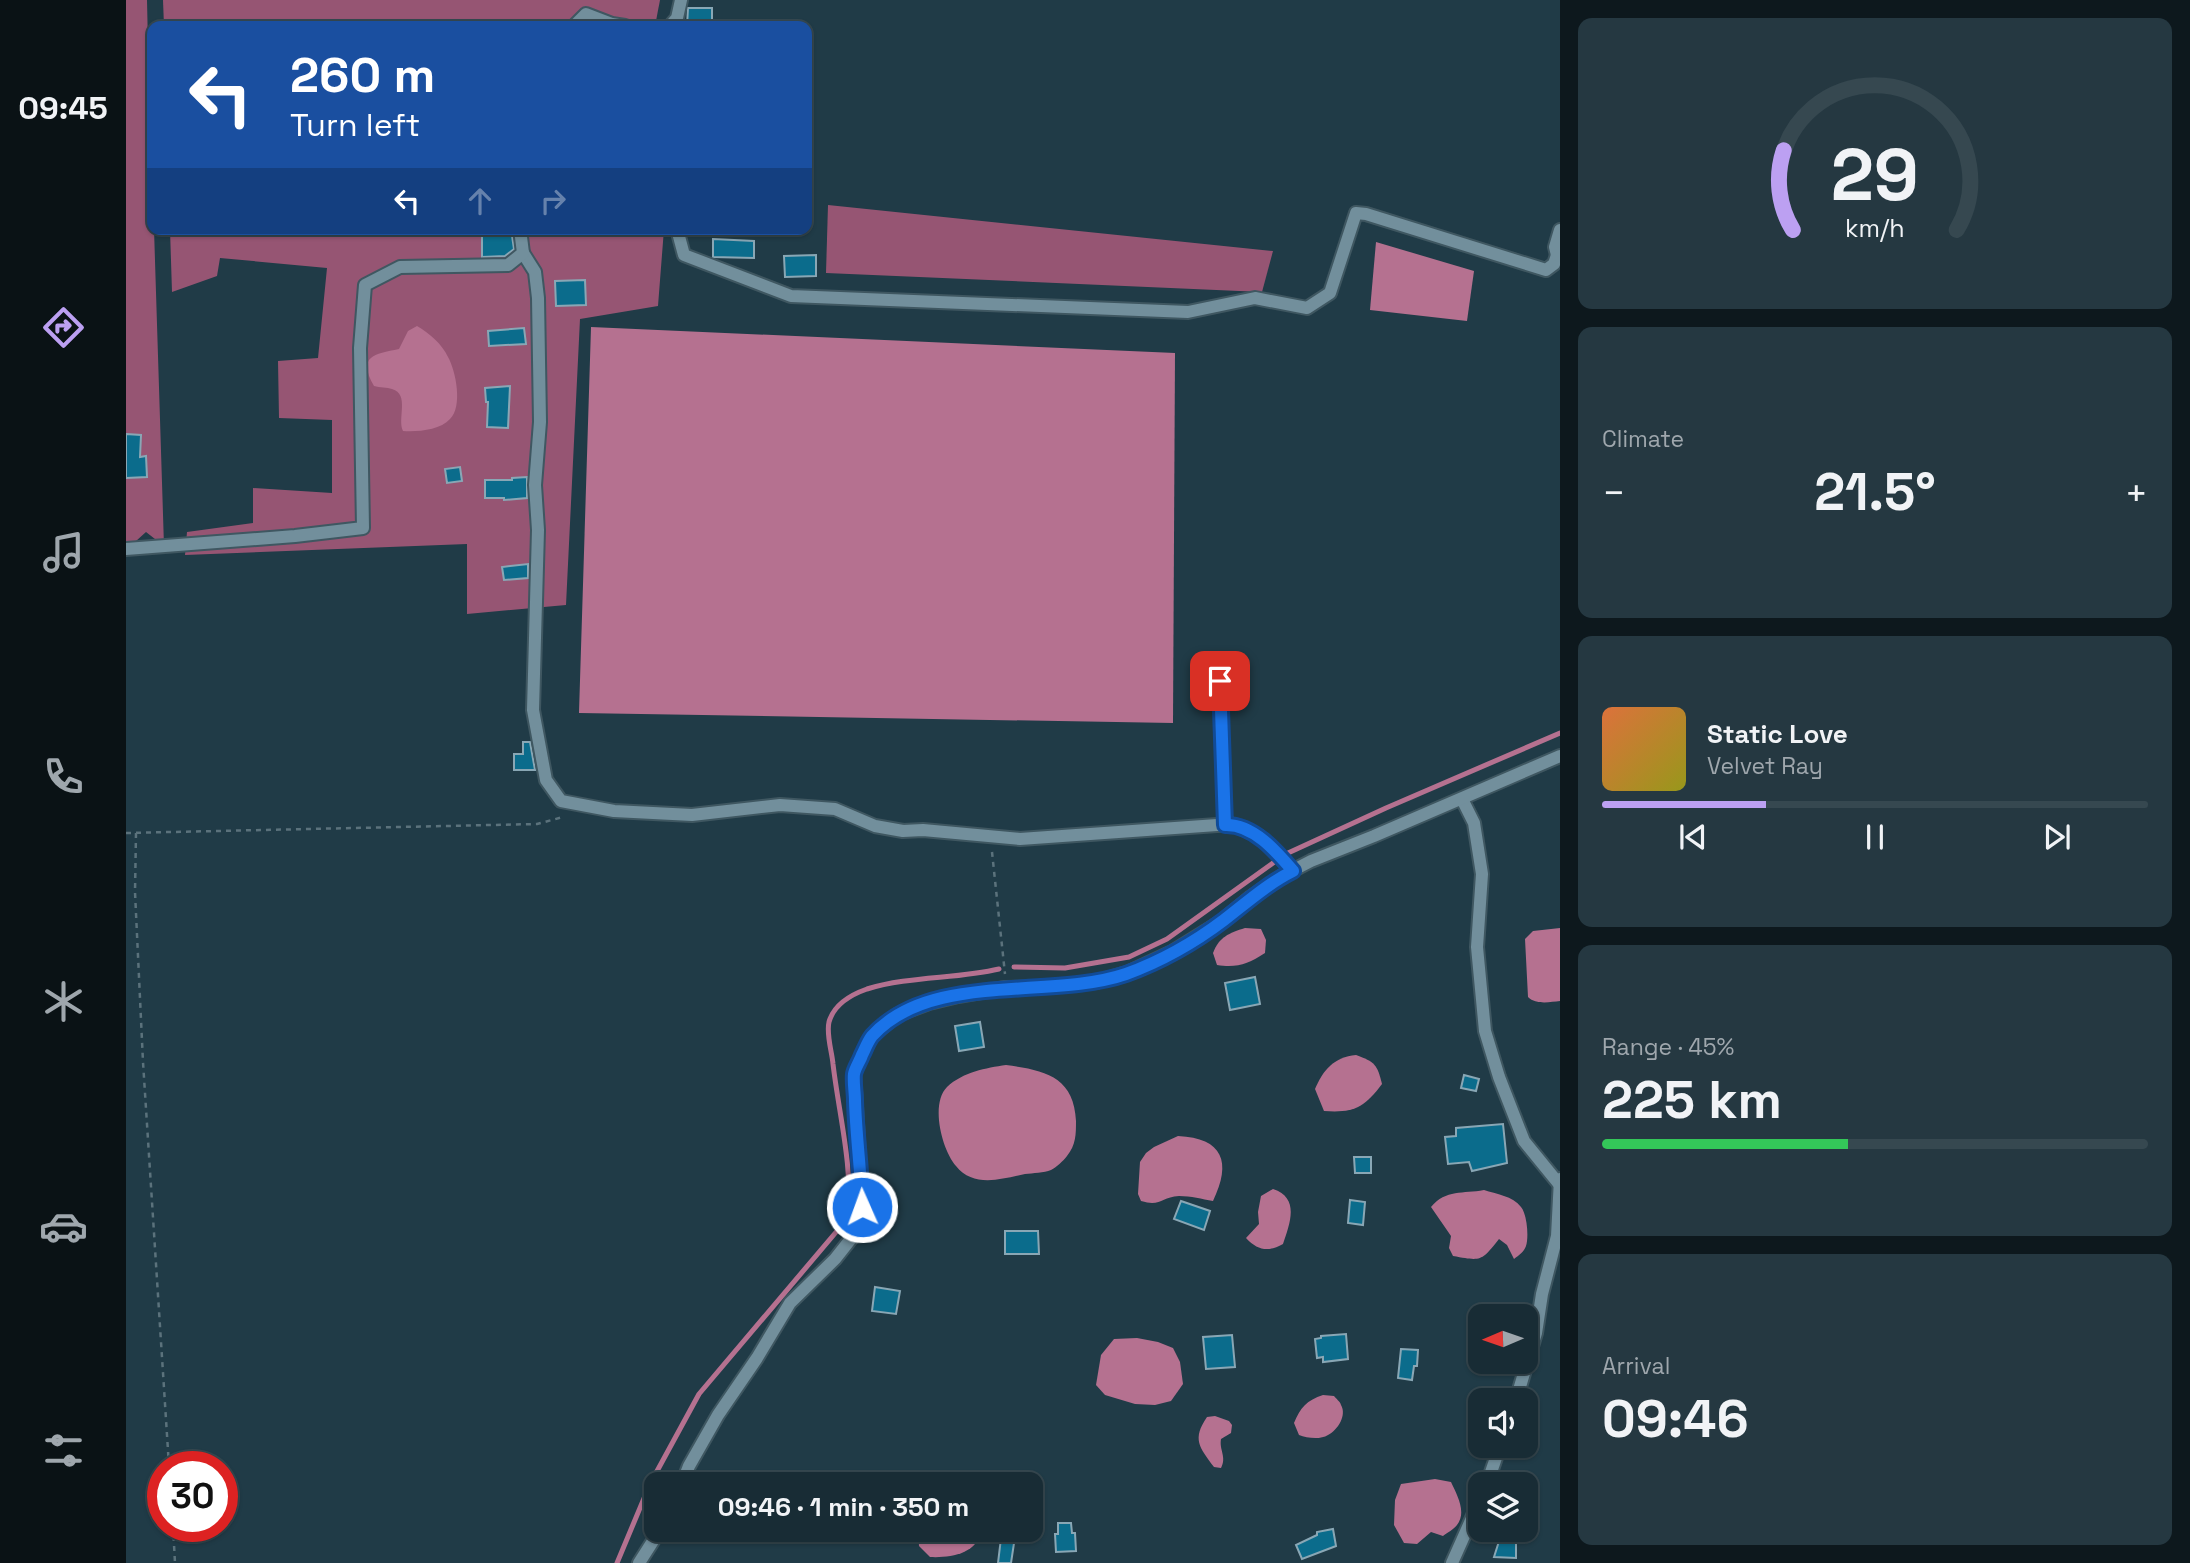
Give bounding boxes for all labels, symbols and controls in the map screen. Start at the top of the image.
text: 260 m [290,44,435,106]
icon: left [175,49,266,140]
text: 09:45 [18,88,108,128]
text: Turn left [290,105,420,145]
text: 29 [1831,128,1919,221]
icon: left [388,182,426,220]
icon: ahead [461,182,499,220]
icon: right [534,182,572,220]
text: km/h [1845,211,1905,243]
icon: directions [39,303,88,352]
text: Climate [1602,424,1684,454]
text: 21.5° [1814,459,1936,525]
text: − [1602,469,1626,517]
text: + [2124,469,2148,517]
icon: music [39,528,88,577]
pin [1190,651,1250,711]
icon: arrive [1201,662,1239,700]
text: Static Love [1707,717,1848,751]
text: Velvet Ray [1707,751,1823,781]
icon: phone [39,752,88,801]
icon: previous [1674,818,1712,856]
icon: pause [1856,818,1894,856]
icon: next [2038,818,2076,856]
icon: climate [39,977,88,1026]
text: Range · 45% [1602,1032,1734,1062]
text: 225 km [1602,1067,1782,1133]
position arrow [825,1170,899,1244]
icon: car [39,1202,88,1251]
north arrow [1468,1304,1538,1374]
map controls [1468,1304,1538,1542]
text: Arrival [1602,1351,1670,1381]
text: 09:46 [1602,1386,1749,1452]
button: sound [1468,1388,1538,1458]
icon: filters [39,1426,88,1475]
speed limit sign: 30 [147,1451,238,1542]
button: layers [1468,1472,1538,1542]
text: 09:46 · 1 min · 350 m [718,1490,969,1524]

